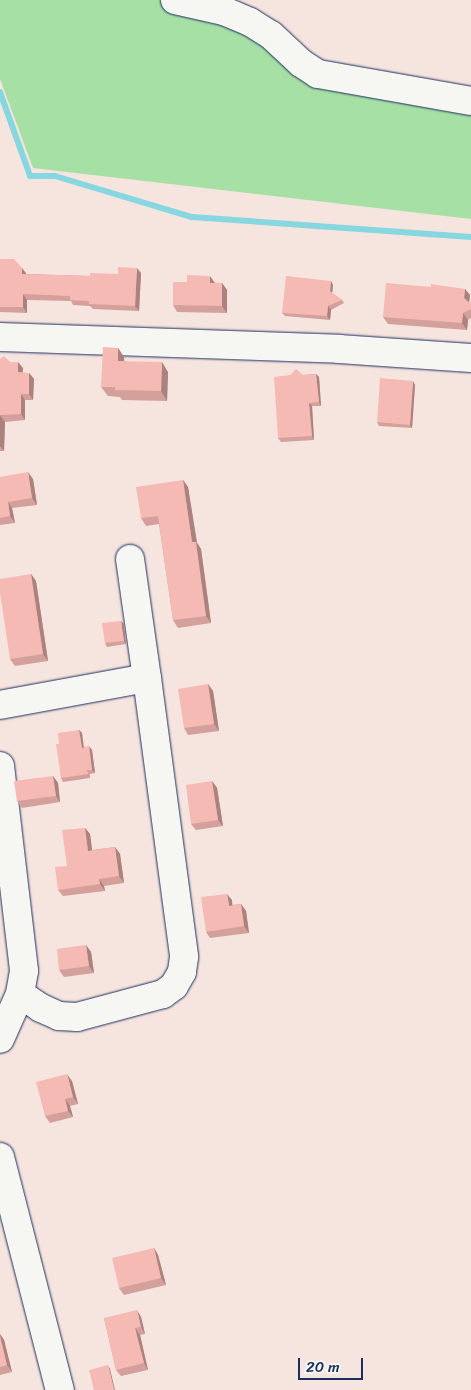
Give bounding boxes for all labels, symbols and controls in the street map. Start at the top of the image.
scale bar [301,1348,366,1380]
text: 20 m [306,1354,340,1380]

